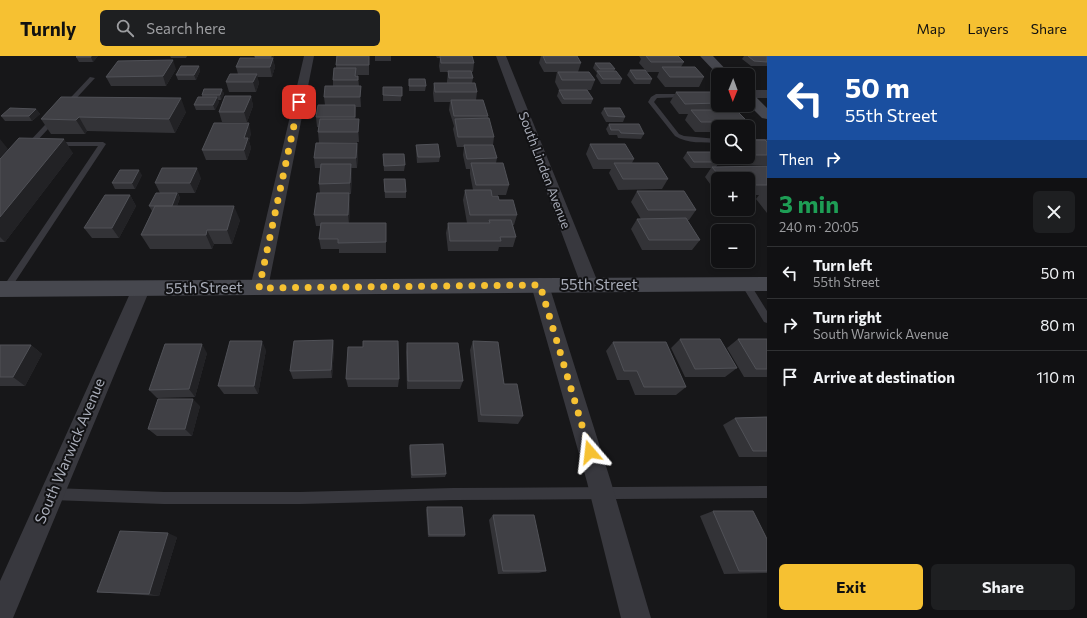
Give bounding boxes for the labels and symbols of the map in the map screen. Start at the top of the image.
north arrow [711,68,755,112]
pin [282,85,316,119]
street label: South Linden Avenue [515,109,575,231]
street label: 55th Street [560,275,638,293]
street label: 55th Street [165,277,243,297]
street label: South Warwick Avenue [30,375,108,526]
position arrow [569,431,611,473]

